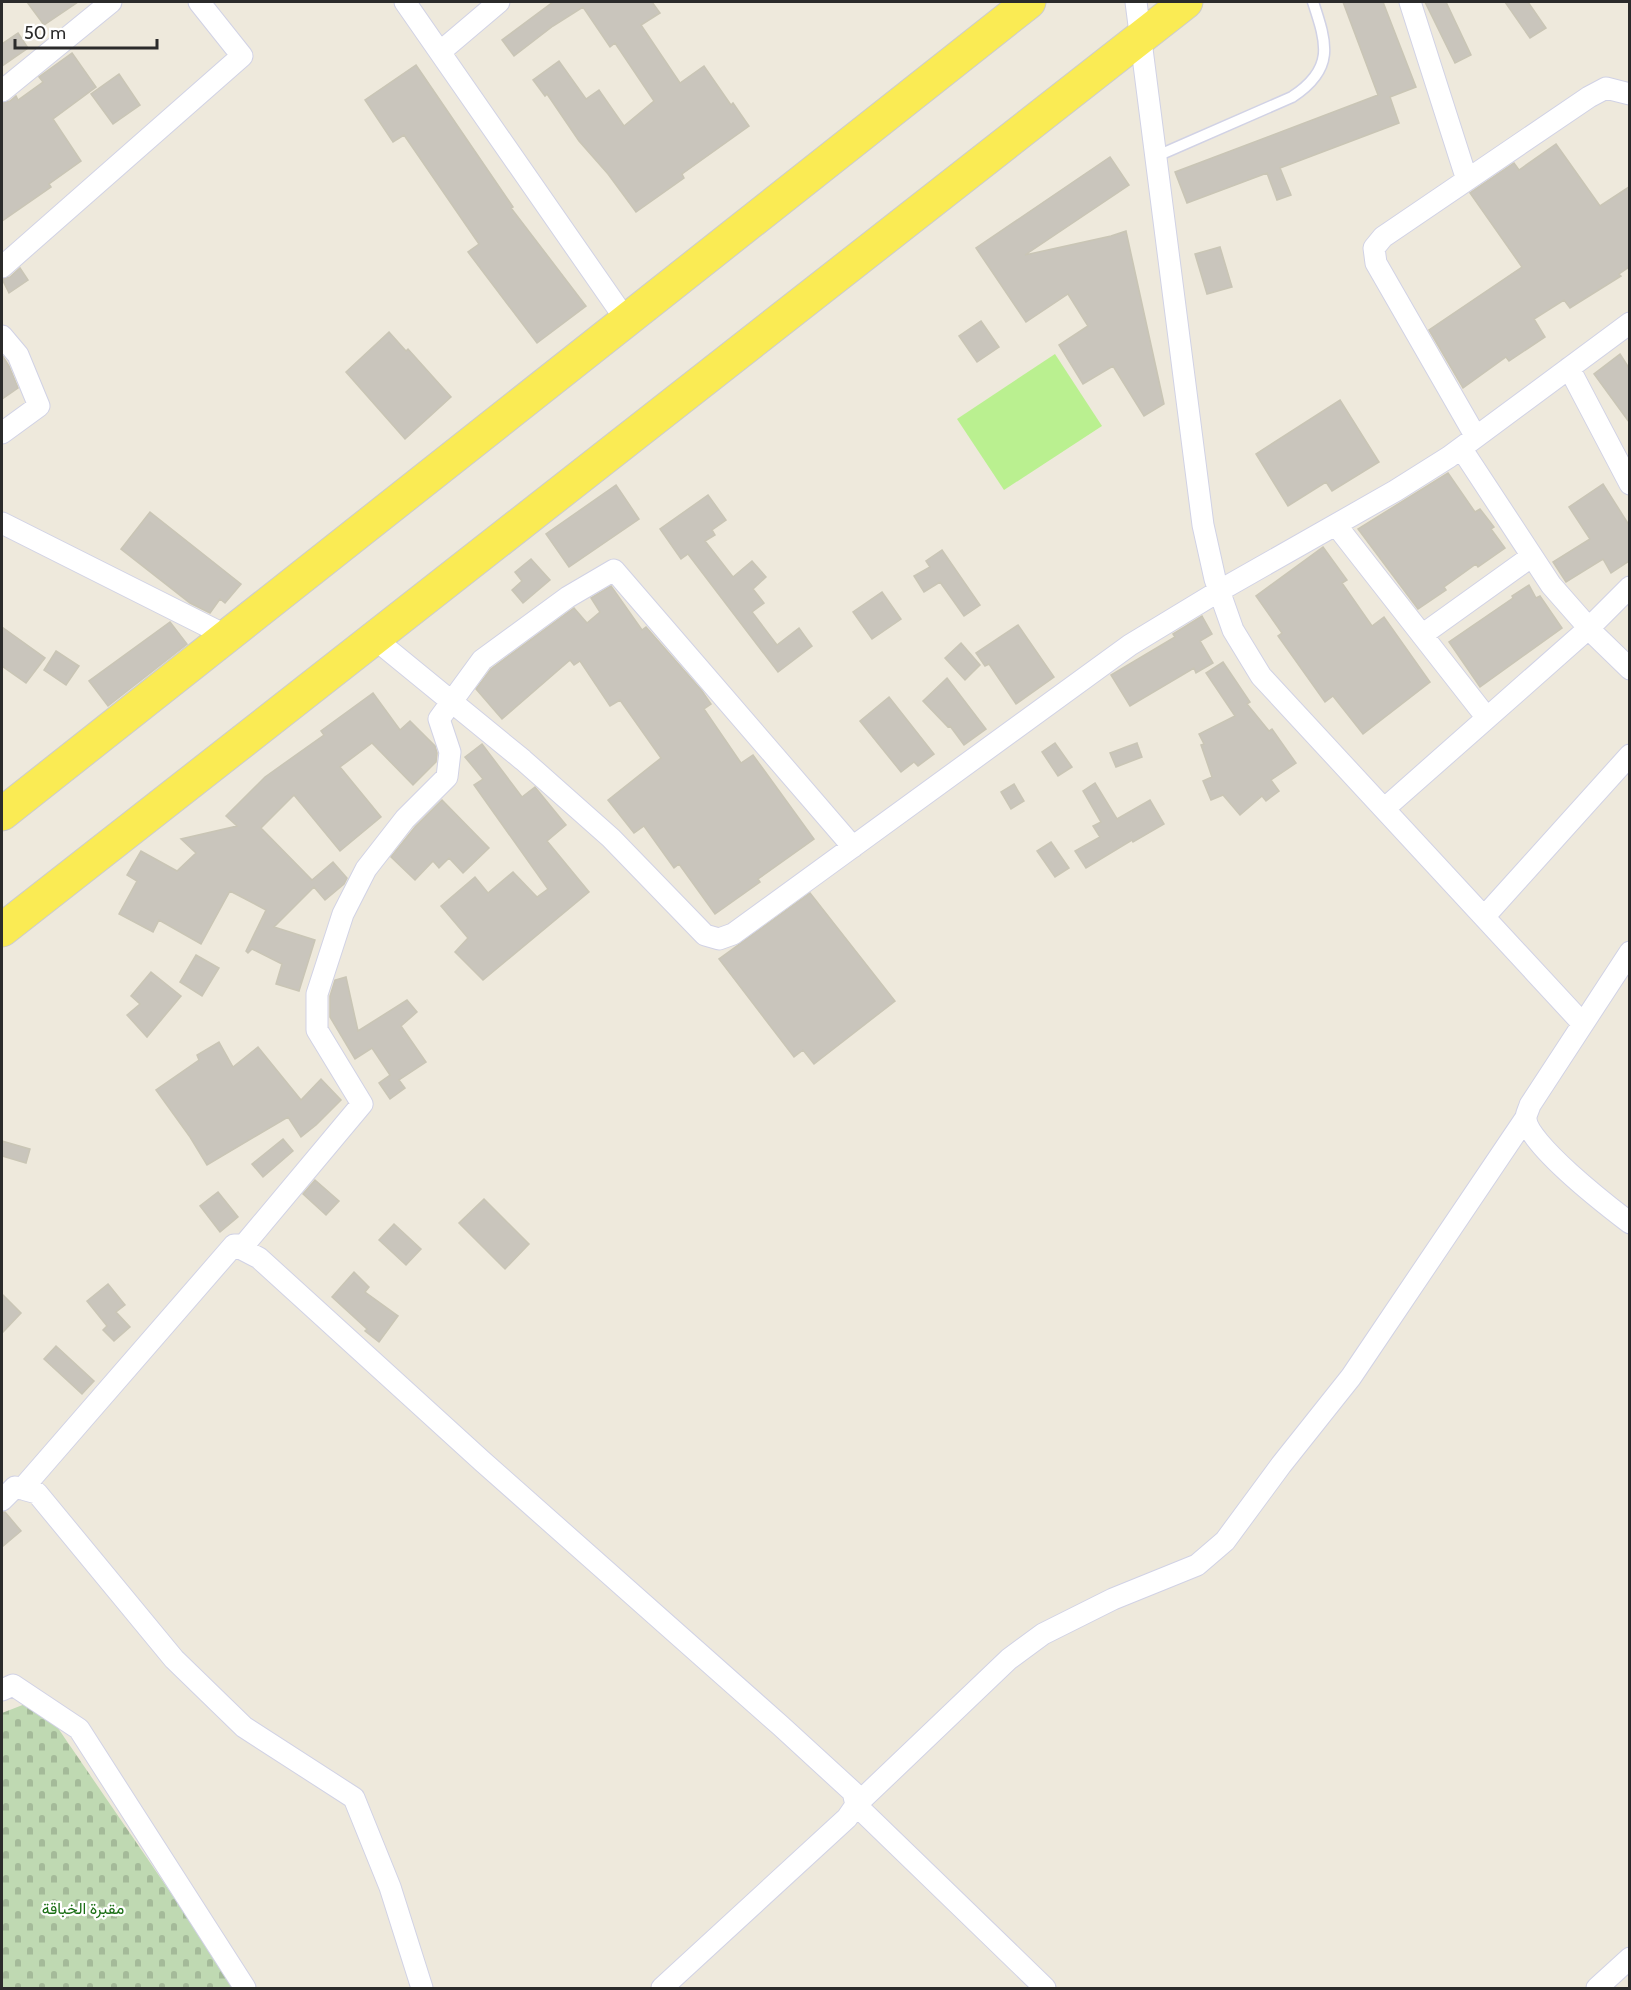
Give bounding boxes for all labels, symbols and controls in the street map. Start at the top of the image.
scale bar [15,12,158,50]
text: 50 m [24,22,66,44]
park label: مقبرة الخباقة [42,1899,124,1919]

